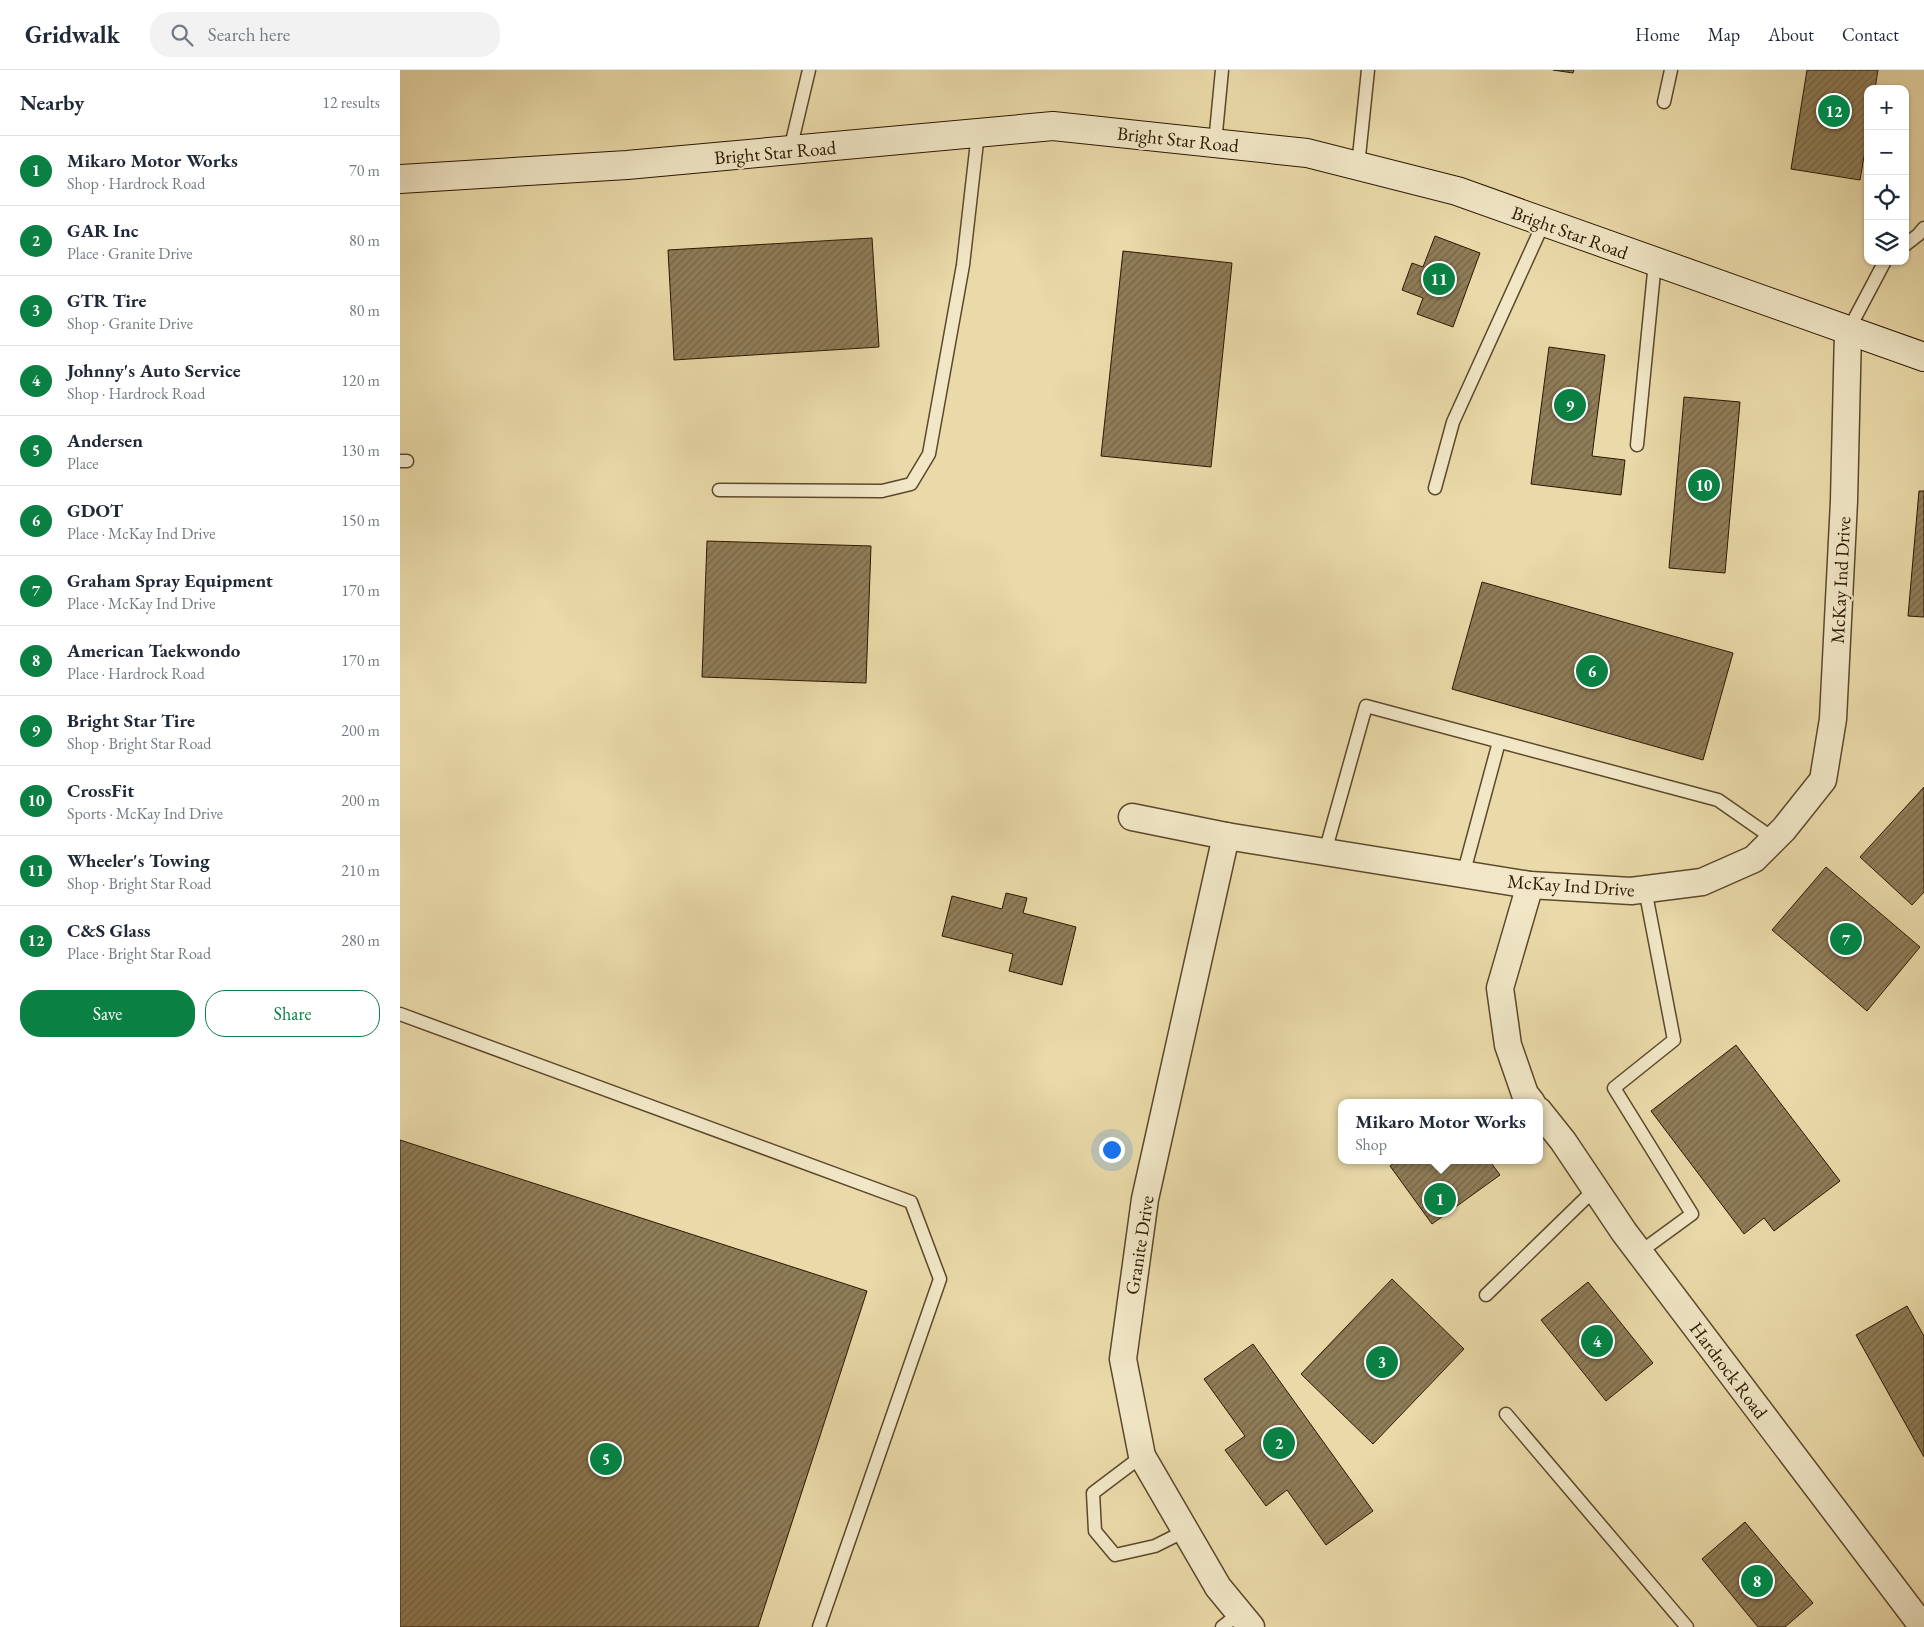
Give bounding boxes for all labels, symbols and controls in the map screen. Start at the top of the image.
search box [150,12,500,57]
text: Gridwalk [25,19,120,50]
icon: search [168,21,196,49]
text: Search here [208,22,290,47]
text: Home [1635,23,1680,46]
text: Map [1708,23,1740,46]
text: About [1768,23,1814,46]
text: Contact [1842,23,1899,46]
map controls [1864,85,1909,265]
button: + [1864,85,1909,130]
text: Nearby [20,89,84,116]
text: 12 results [322,92,380,113]
pin: 12 [1818,92,1850,130]
street label: Bright Star Road [1116,121,1240,158]
button: − [1864,130,1909,175]
street label: Bright Star Road [713,135,837,170]
text: Mikaro Motor Works [67,148,238,173]
text: 1 [32,160,40,181]
text: 70 m [349,160,380,181]
text: Shop · Hardrock Road [67,173,205,194]
button: locate [1864,175,1909,220]
street label: Bright Star Road [1508,200,1632,265]
text: GAR Inc [67,218,139,243]
button: layers [1864,220,1909,265]
text: 2 [32,230,40,251]
text: 80 m [349,230,380,251]
text: Place · Granite Drive [67,243,193,264]
pin: 11 [1423,260,1455,298]
text: GTR Tire [67,288,146,313]
text: 3 [32,300,40,321]
text: 80 m [349,300,380,321]
text: Shop · Granite Drive [67,313,193,334]
text: Johnny's Auto Service [67,358,241,383]
text: 4 [32,370,40,391]
text: 120 m [341,370,380,391]
text: Shop · Hardrock Road [67,383,205,404]
pin: 9 [1554,386,1586,424]
text: Andersen [67,428,143,453]
text: 5 [32,440,40,461]
text: 130 m [341,440,380,461]
text: Place [67,453,99,474]
pin: 10 [1688,466,1720,504]
text: GDOT [67,498,123,523]
text: 6 [32,510,40,531]
text: 150 m [341,510,380,531]
street label: McKay Ind Drive [1825,516,1856,644]
text: Place · McKay Ind Drive [67,523,215,544]
text: Graham Spray Equipment [67,568,273,593]
text: 7 [32,580,40,601]
text: 170 m [341,580,380,601]
text: Place · McKay Ind Drive [67,593,215,614]
text: American Taekwondo [67,638,240,663]
text: 8 [32,650,40,671]
text: 170 m [341,650,380,671]
pin: 6 [1576,652,1608,690]
text: Place · Hardrock Road [67,663,205,684]
text: Bright Star Tire [67,708,195,733]
text: 9 [32,720,40,741]
text: 200 m [341,720,380,741]
text: Shop · Bright Star Road [67,733,211,754]
text: CrossFit [67,778,134,803]
text: 10 [28,790,44,811]
text: 200 m [341,790,380,811]
text: Sports · McKay Ind Drive [67,803,223,824]
text: Wheeler's Towing [67,848,210,873]
text: 11 [28,860,44,881]
text: 210 m [341,860,380,881]
street label: McKay Ind Drive [1507,869,1635,902]
text: Shop · Bright Star Road [67,873,211,894]
text: C&S Glass [67,918,151,943]
pin: 7 [1830,920,1862,958]
text: 12 [28,930,44,951]
text: 280 m [341,930,380,951]
text: Place · Bright Star Road [67,943,211,964]
button: Save [20,990,195,1037]
button: Share [205,990,380,1037]
popup [1338,1099,1543,1164]
text: Mikaro Motor Works [1355,1109,1526,1134]
text: Shop [1355,1134,1387,1155]
your location [1099,1137,1125,1163]
pin: 1 [1424,1180,1456,1218]
street label: Granite Drive [1119,1194,1160,1297]
street label: Hardrock Road [1684,1317,1773,1424]
pin: 4 [1581,1322,1613,1360]
pin: 3 [1366,1343,1398,1381]
pin: 2 [1263,1424,1295,1462]
pin: 5 [590,1440,622,1478]
pin: 8 [1741,1562,1773,1600]

